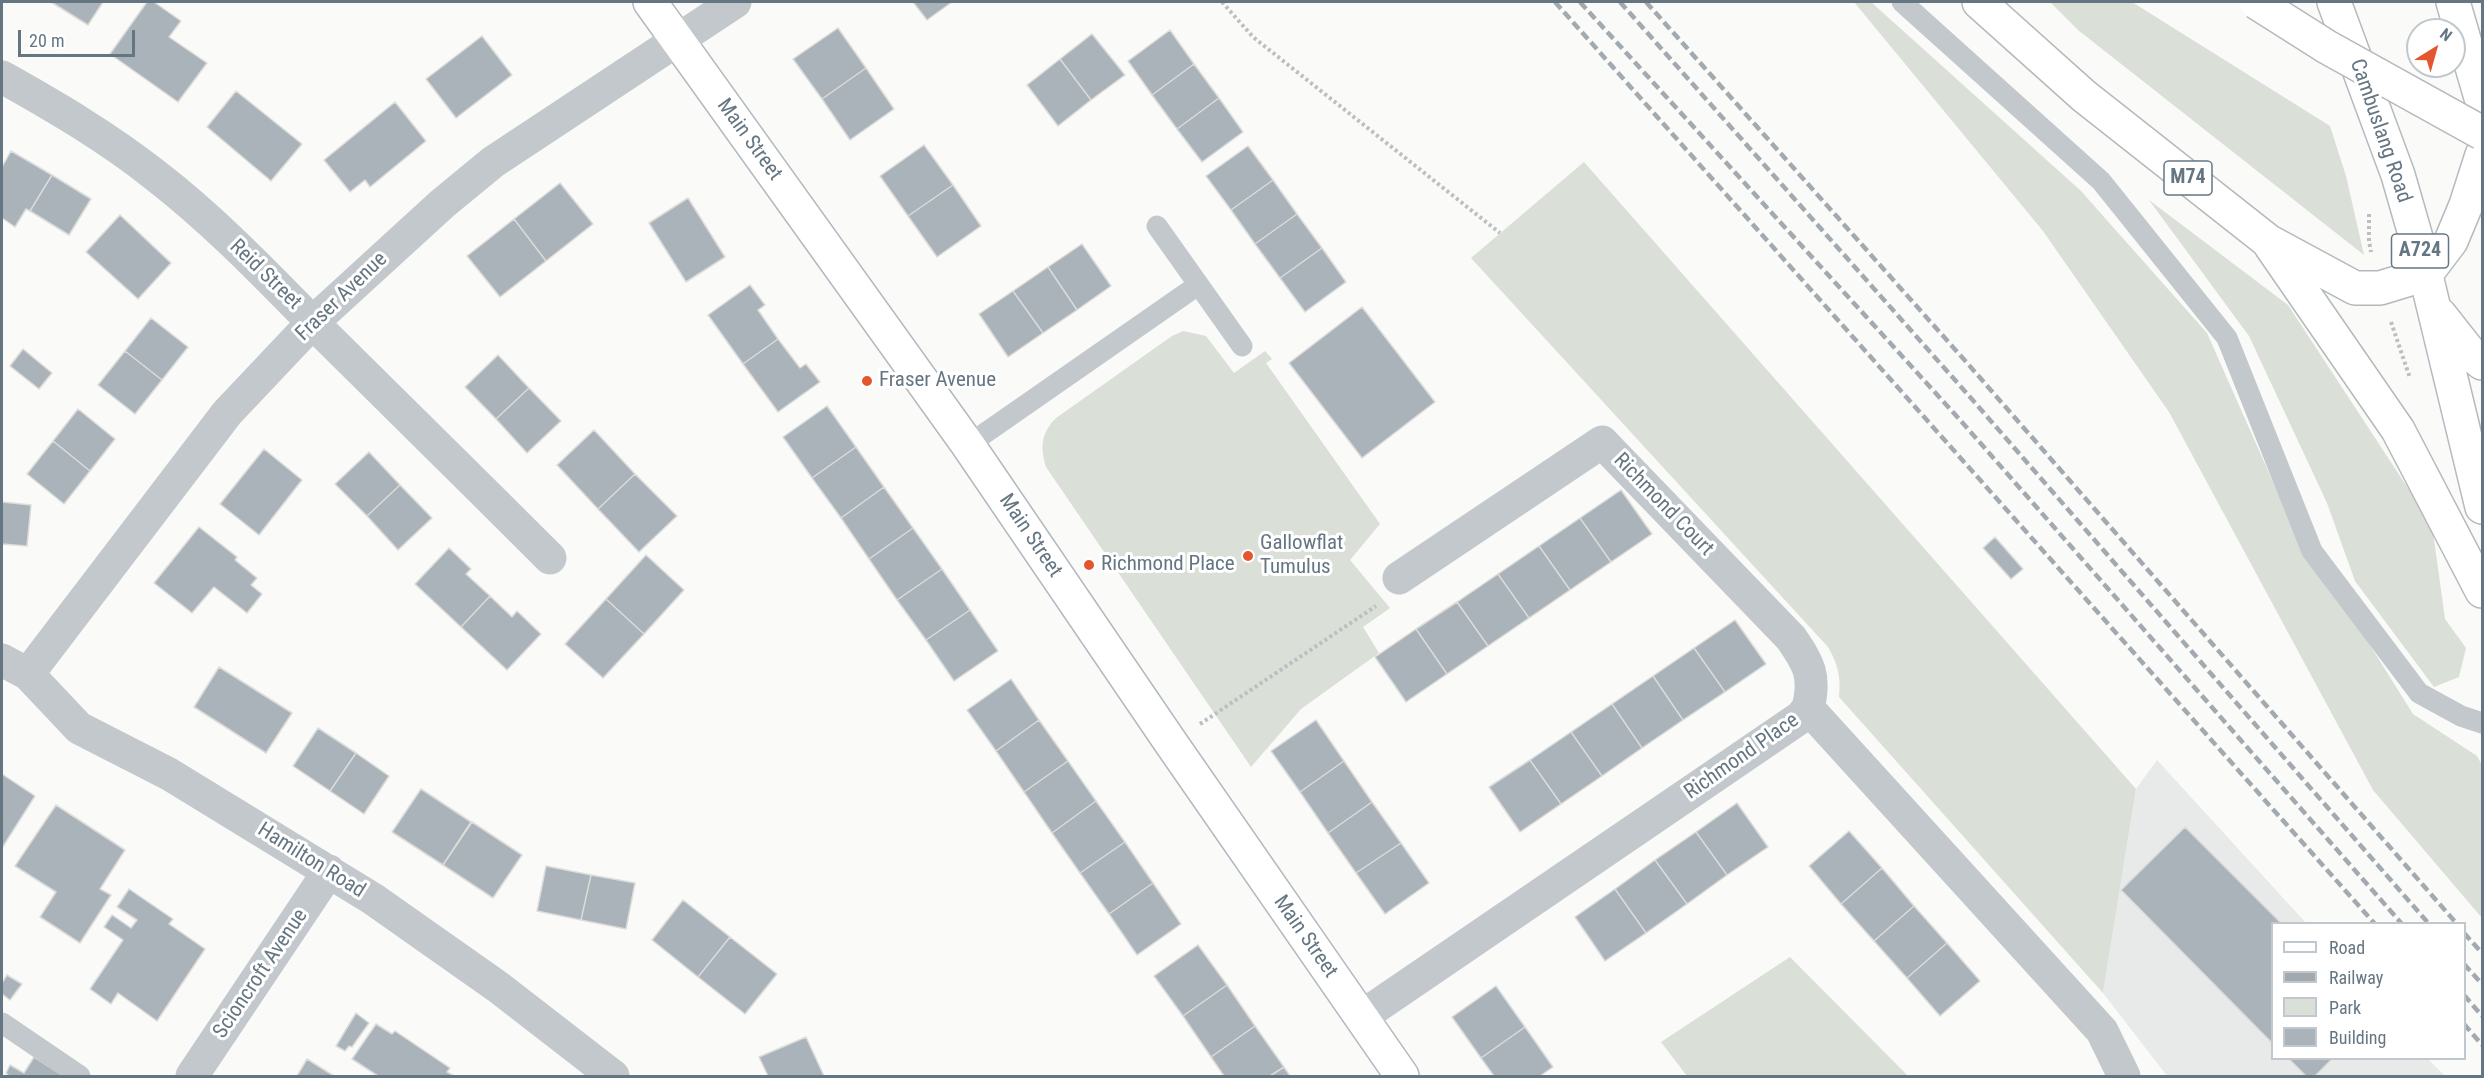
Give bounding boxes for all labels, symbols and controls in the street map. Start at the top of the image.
scale bar [21,18,138,56]
north arrow [2406,18,2466,78]
text: N [2436,24,2456,45]
text: 20 m [29,30,64,51]
street label: Cambuslang Road [2344,56,2416,206]
street label: Main Street [711,94,787,186]
road number: M74 [2164,161,2212,195]
road number: A724 [2392,234,2448,268]
street label: Reid Street [224,235,306,315]
street label: Fraser Avenue [291,247,393,347]
place label: Fraser Avenue [879,368,996,394]
marker: Fraser Avenue [860,374,874,388]
street label: Richmond Court [1608,448,1718,562]
street label: Main Street [993,490,1067,582]
place label: Gallowflat Tumulus [1260,531,1343,581]
marker: Gallowflat Tumulus [1241,549,1255,563]
place label: Richmond Place [1101,552,1235,578]
marker: Richmond Place [1082,558,1096,572]
street label: Richmond Place [1680,708,1804,806]
street label: Hamilton Road [252,818,370,904]
street label: Main Street [1267,891,1343,983]
street label: Scioncroft Avenue [208,904,314,1044]
legend [2271,922,2466,1060]
text: Road [2329,937,2365,958]
text: Railway [2329,967,2383,988]
text: Park [2329,997,2361,1018]
text: Building [2329,1027,2386,1048]

